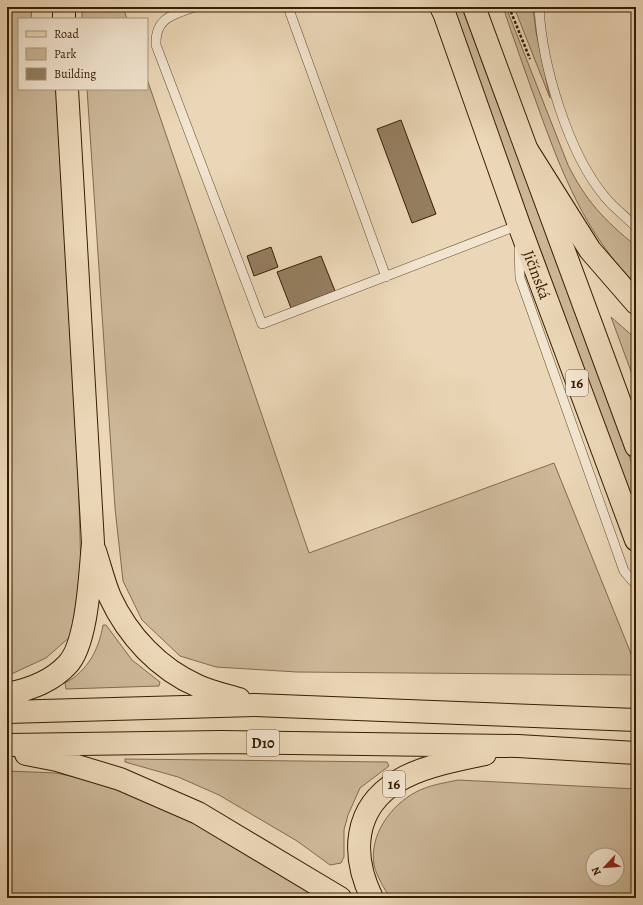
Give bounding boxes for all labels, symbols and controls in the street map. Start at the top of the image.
legend [18,18,148,90]
text: Road [54,26,80,42]
text: Park [54,46,77,62]
text: Building [54,66,96,82]
street label: Jičínská [517,247,556,303]
road number: 16 [566,370,588,396]
road number: D10 [247,730,279,756]
road number: 16 [383,771,405,797]
north arrow [585,847,625,887]
text: N [588,864,605,878]

